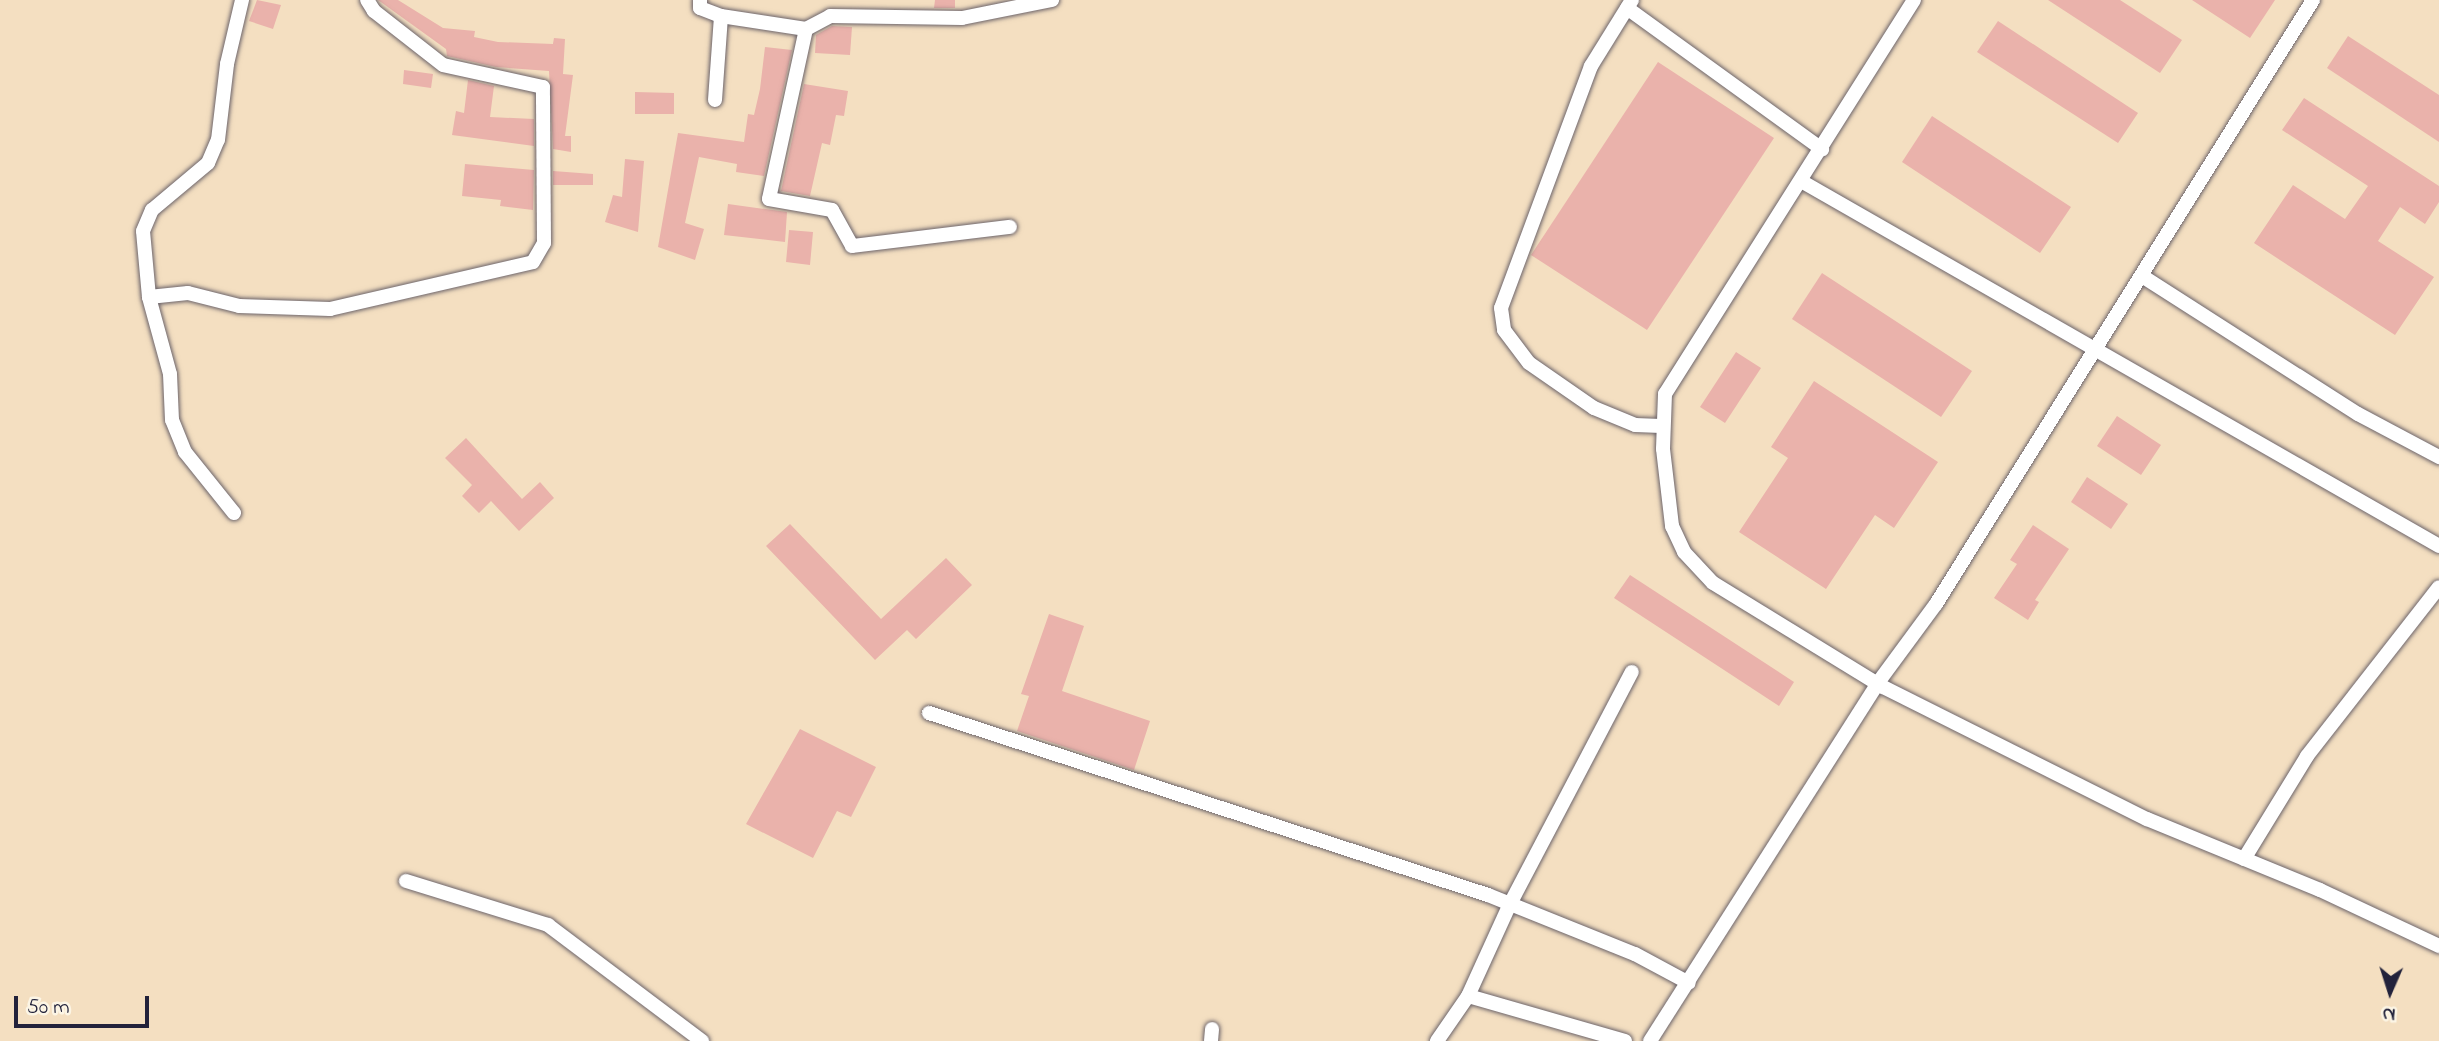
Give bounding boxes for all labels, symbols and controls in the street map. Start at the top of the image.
north arrow [2355,957,2425,1027]
scale bar [18,982,152,1026]
text: 50 m [27,993,70,1023]
text: N [2382,1000,2396,1027]

